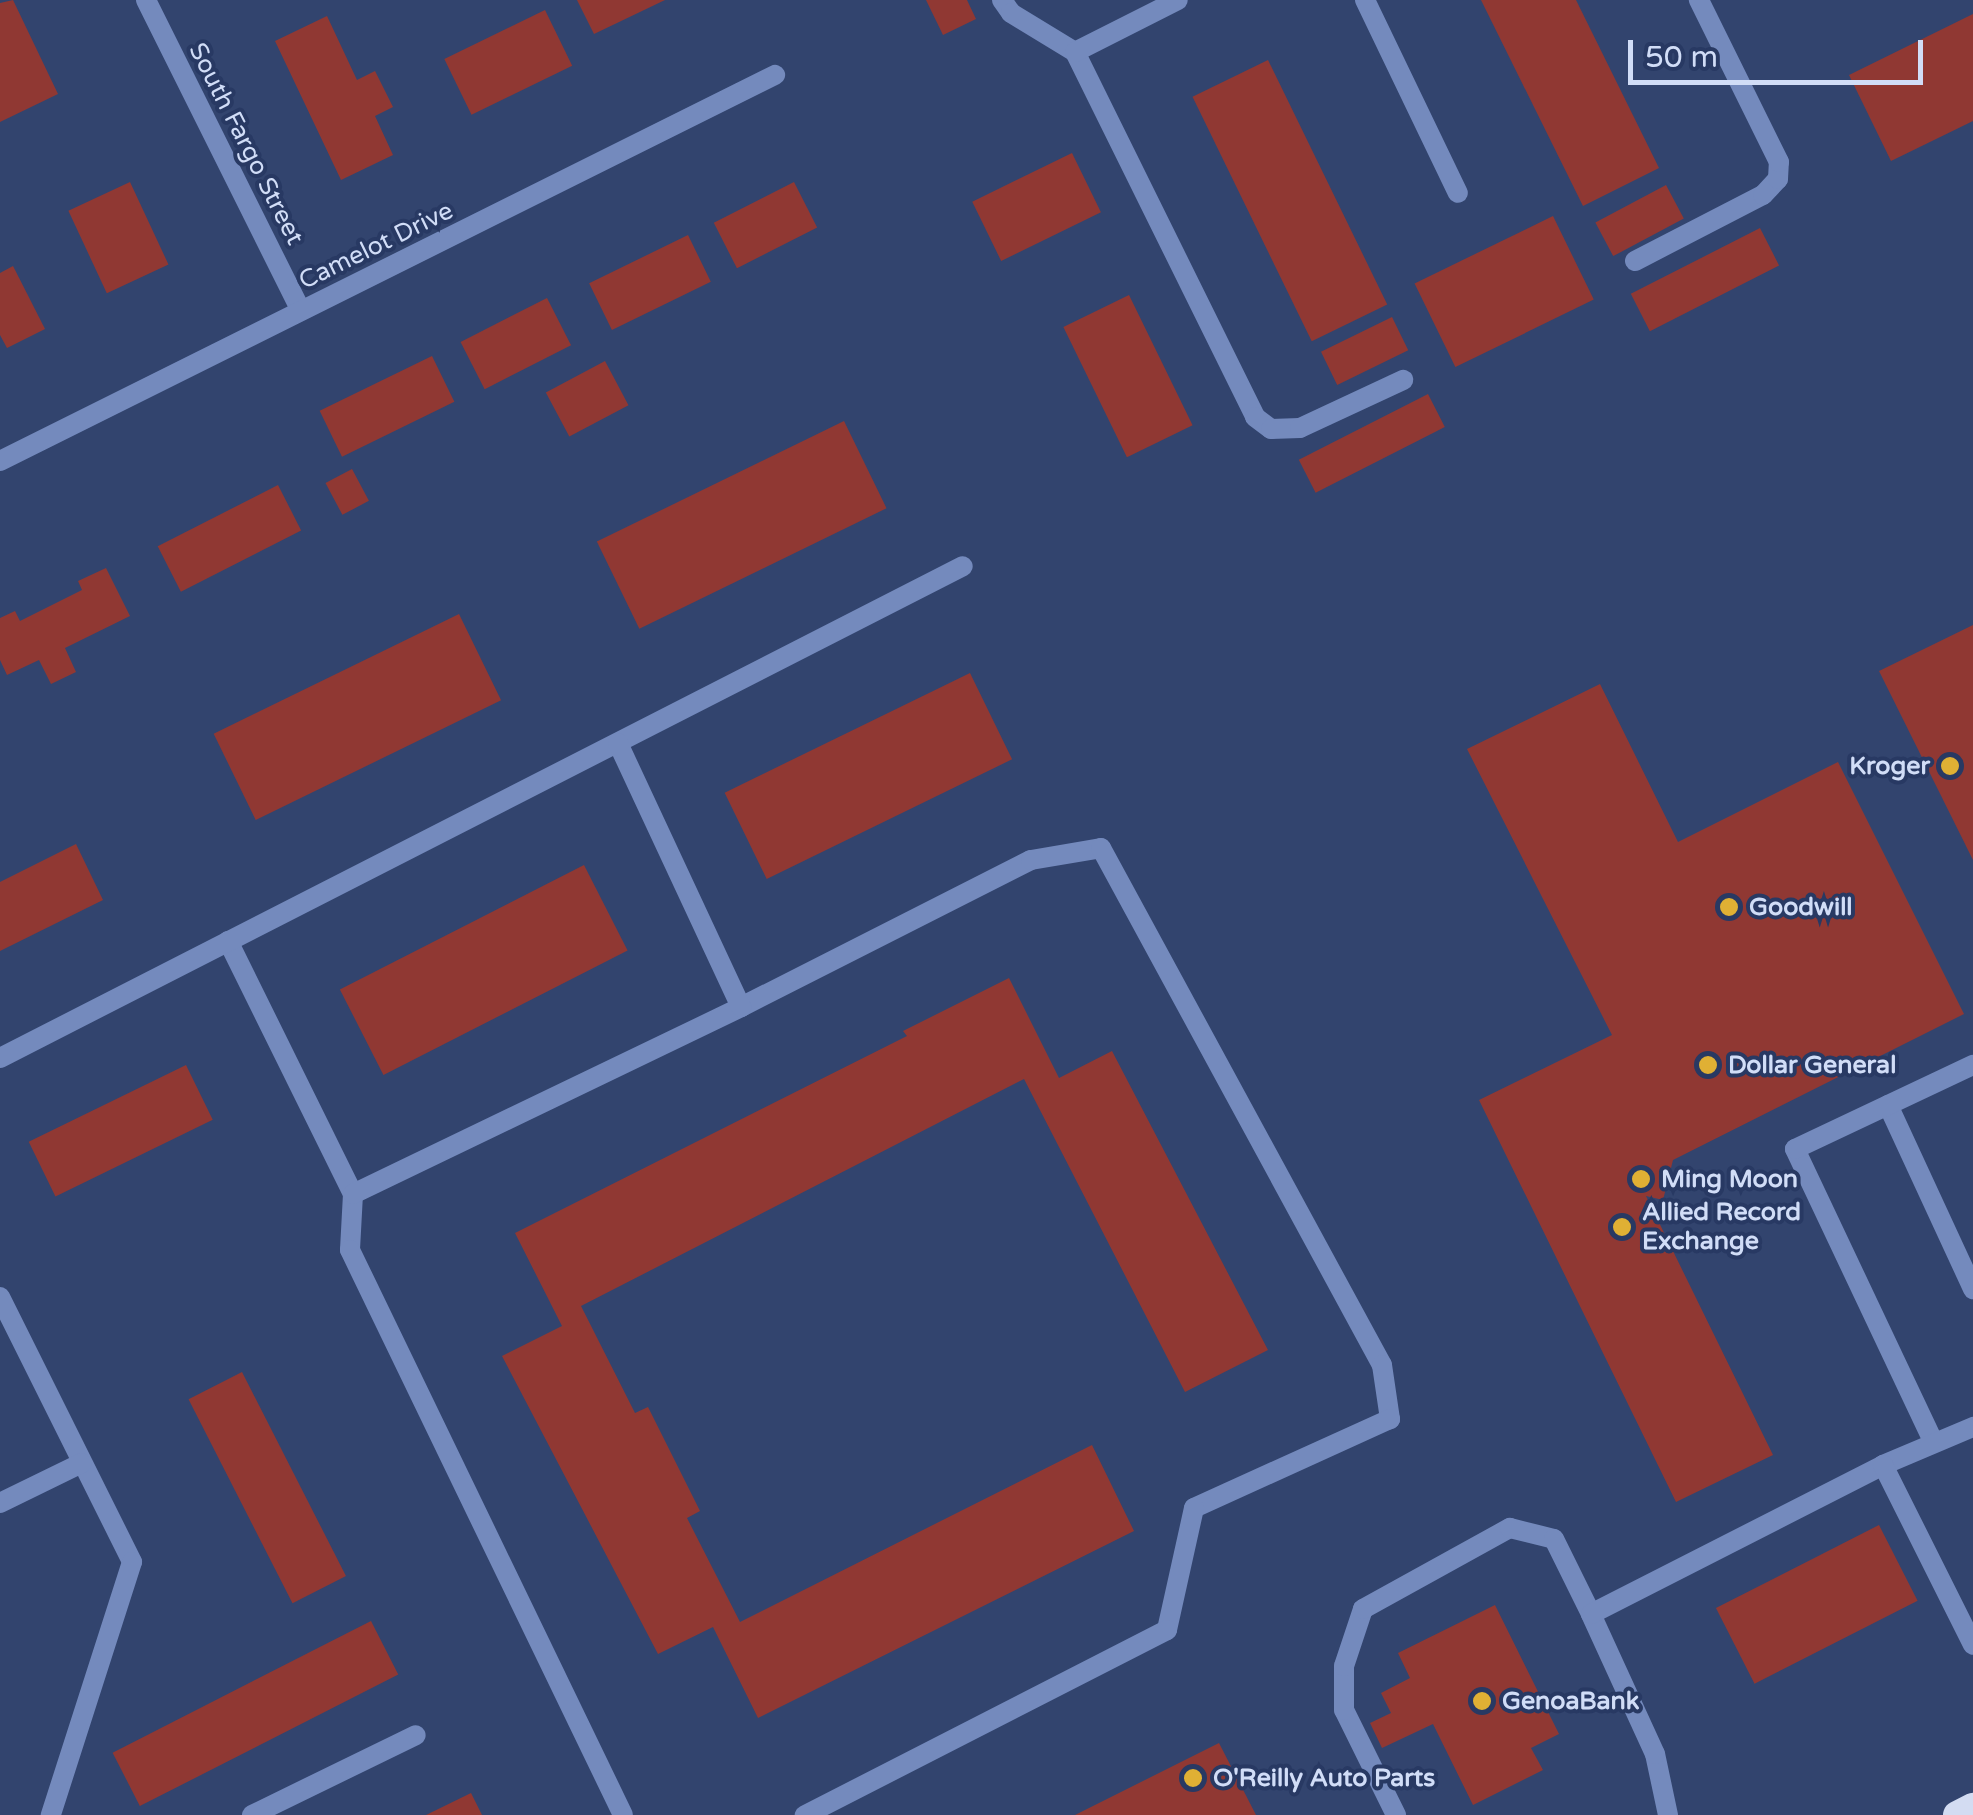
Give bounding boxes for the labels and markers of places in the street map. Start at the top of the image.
place label: Kroger [1849,751,1930,781]
marker: Kroger [1939,755,1961,777]
place label: Goodwill [1749,892,1853,922]
marker: Goodwill [1718,896,1740,918]
place label: Dollar General [1728,1050,1896,1080]
marker: Dollar General [1697,1054,1719,1076]
place label: Ming Moon [1661,1164,1798,1194]
marker: Ming Moon [1630,1168,1652,1190]
place label: Allied Record Exchange [1642,1198,1801,1257]
marker: Allied Record Exchange [1611,1216,1633,1238]
place label: GenoaBank [1502,1686,1639,1716]
marker: GenoaBank [1471,1690,1493,1712]
place label: O'Reilly Auto Parts [1213,1763,1435,1793]
marker: O'Reilly Auto Parts [1182,1767,1204,1789]

